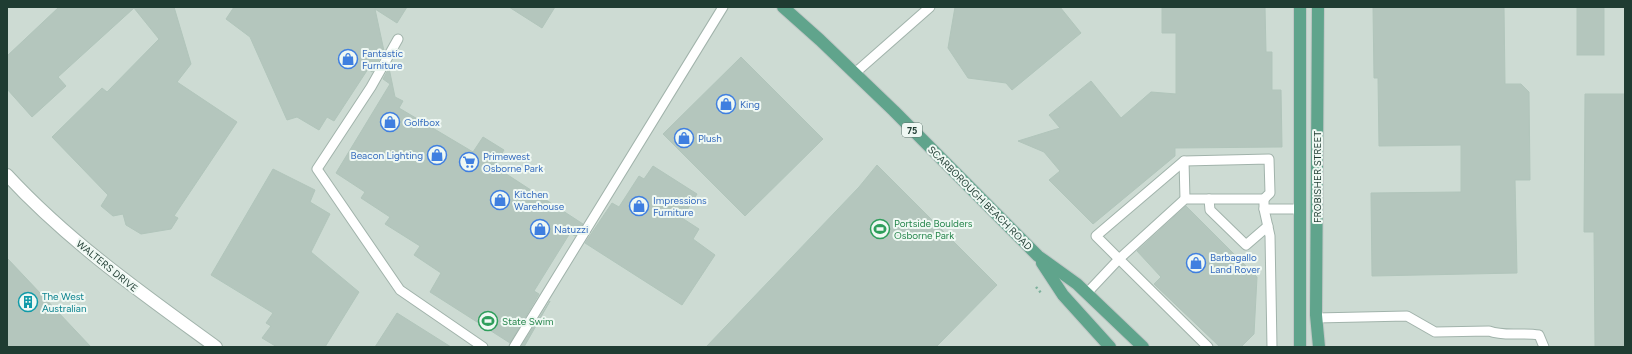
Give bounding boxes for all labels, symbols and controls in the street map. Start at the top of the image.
place label: Fantastic Furniture [362,47,404,72]
shop icon: Fantastic Furniture [337,48,359,70]
shop icon: King [715,93,737,115]
place label: King [740,98,760,111]
shop icon: Golfbox [379,111,401,133]
place label: Golfbox [404,116,440,129]
road number: 75 [902,123,922,137]
shop icon: Plush [673,127,695,149]
street label: FROBISHER STREET [1311,131,1324,223]
place label: Plush [698,132,722,145]
street label: SCARBOROUGH BEACH ROAD [925,143,1035,253]
shop icon: Beacon Lighting [426,144,448,166]
place label: Beacon Lighting [351,149,423,162]
place label: Primewest Osborne Park [483,150,543,175]
supermarket icon: Primewest Osborne Park [458,151,480,173]
place label: Kitchen Warehouse [514,188,565,213]
shop icon: Kitchen Warehouse [489,189,511,211]
place label: Impressions Furniture [653,194,707,219]
shop icon: Impressions Furniture [628,195,650,217]
place label: Portside Boulders Osborne Park [894,217,973,242]
shop icon: Natuzzi [529,218,551,240]
sports icon: Portside Boulders Osborne Park [869,218,891,240]
place label: Natuzzi [554,223,588,236]
street label: WALTERS DRIVE [74,237,140,295]
place label: Barbagallo Land Rover [1210,251,1261,276]
shop icon: Barbagallo Land Rover [1185,252,1207,274]
place label: The West Australian [42,290,87,315]
building icon: The West Australian [17,291,39,313]
sports icon: State Swim [477,310,499,332]
place label: State Swim [502,315,554,328]

